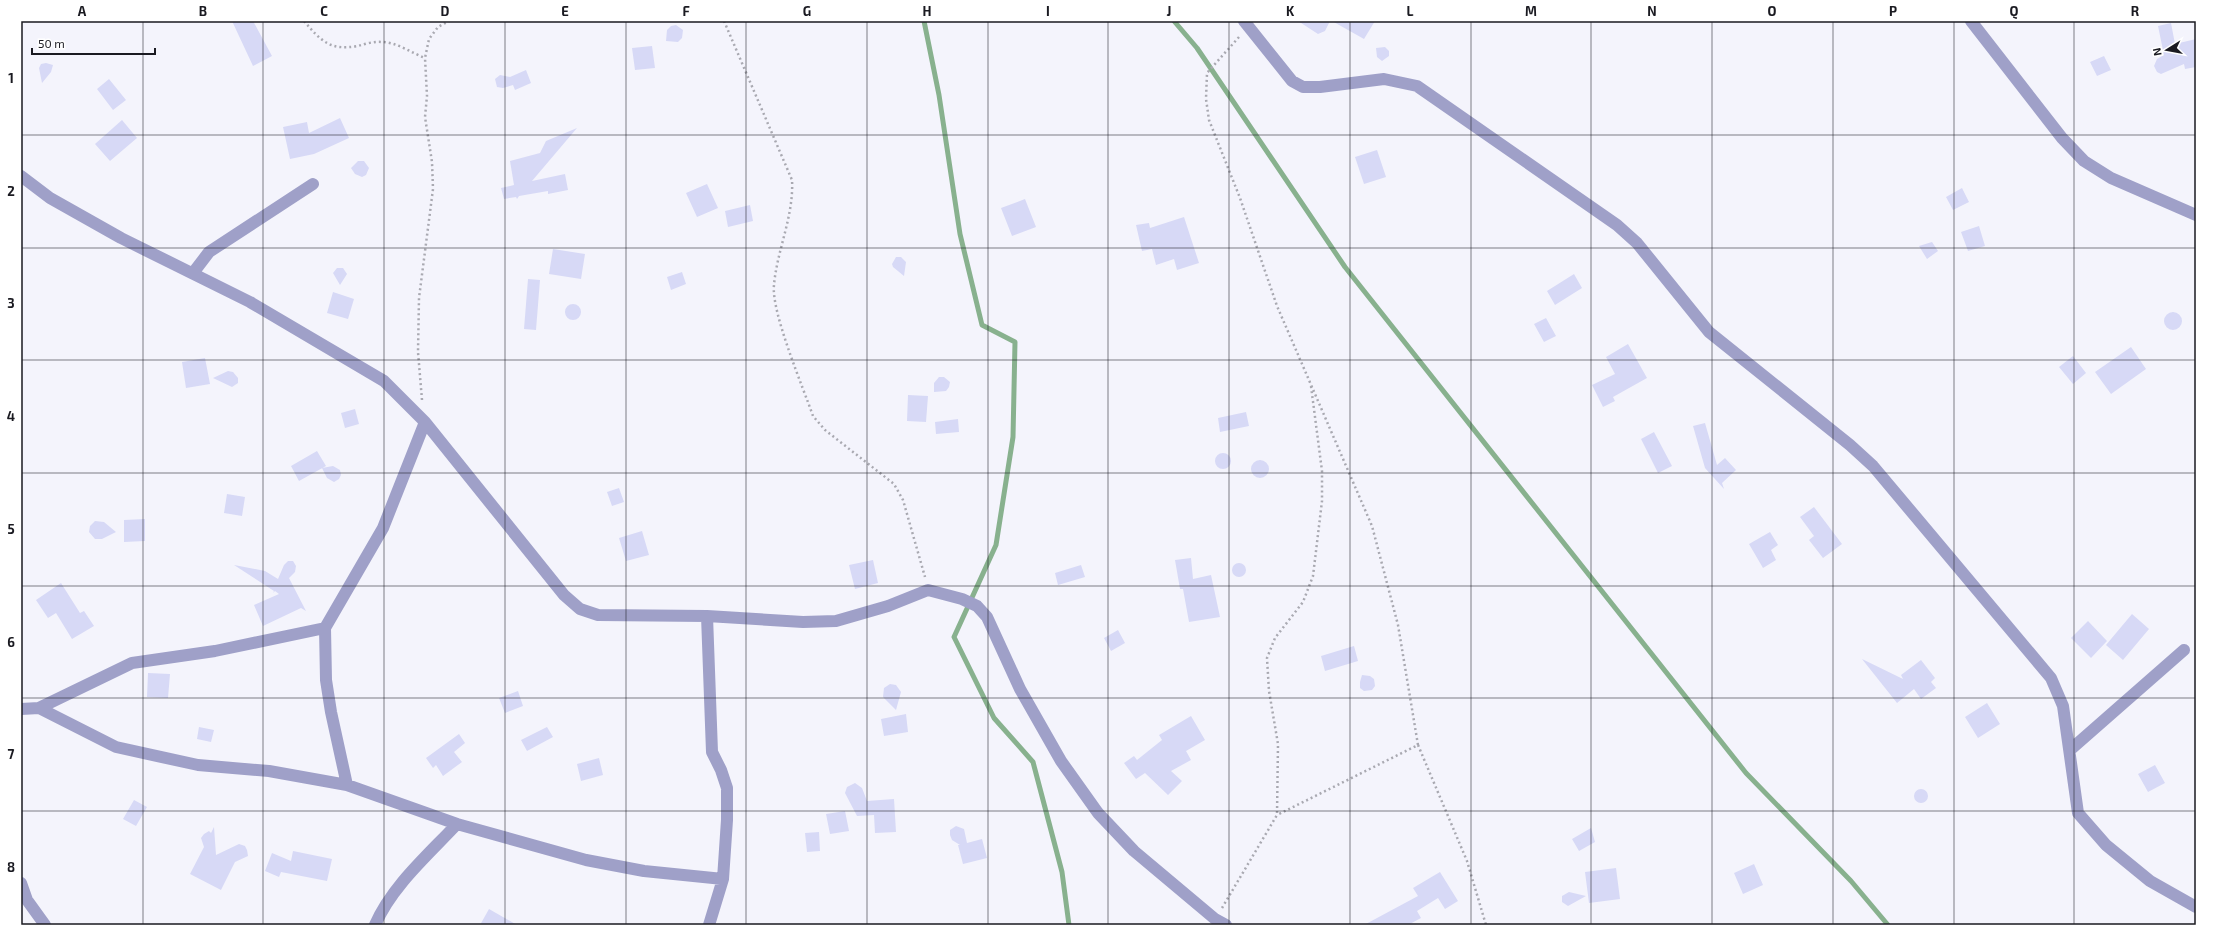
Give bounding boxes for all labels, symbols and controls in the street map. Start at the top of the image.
text: A [78,3,87,19]
text: B [199,3,207,19]
text: C [320,3,328,19]
text: D [441,3,450,19]
text: E [561,3,569,19]
text: F [682,3,690,19]
text: G [803,3,811,19]
text: H [923,3,932,19]
text: I [1046,3,1050,19]
text: J [1167,3,1171,19]
text: K [1286,3,1295,19]
text: L [1407,3,1414,19]
text: M [1525,3,1537,19]
text: N [1647,3,1657,19]
text: O [1768,3,1777,19]
text: P [1889,3,1897,19]
text: Q [2010,3,2019,20]
text: R [2131,3,2140,19]
scale bar [32,30,155,56]
north arrow [2147,30,2187,70]
text: 50 m [38,36,65,50]
text: N [2150,47,2164,57]
text: 1 [8,70,14,86]
text: 2 [7,183,15,199]
text: 3 [7,295,15,311]
text: 4 [7,408,15,424]
text: 5 [7,521,15,537]
text: 6 [7,634,15,650]
text: 7 [8,746,15,762]
text: 8 [7,859,15,875]

